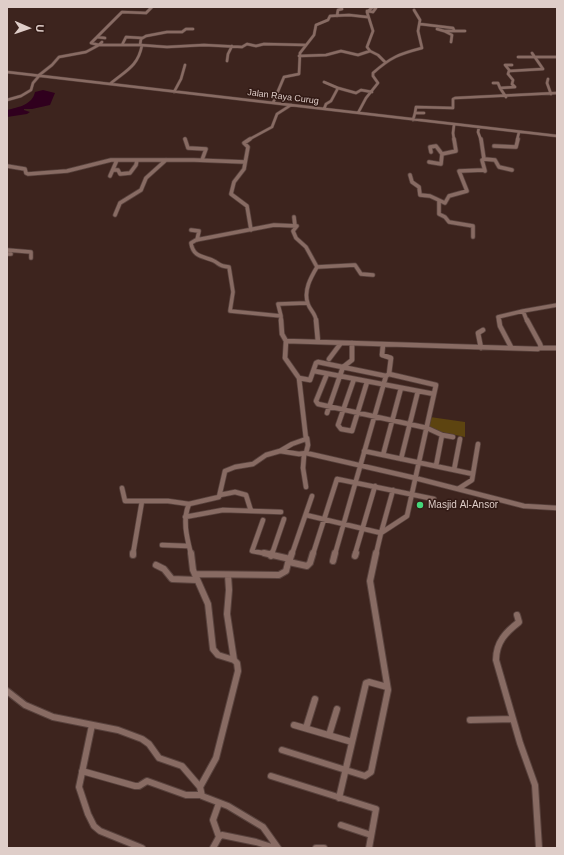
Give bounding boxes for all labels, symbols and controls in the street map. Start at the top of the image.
north arrow [8,8,48,48]
text: U [34,24,46,33]
street label: Jalan Raya Curug [247,87,319,107]
place label: Masjid Al-Ansor [428,499,498,511]
marker: Masjid Al-Ansor [415,500,425,510]

